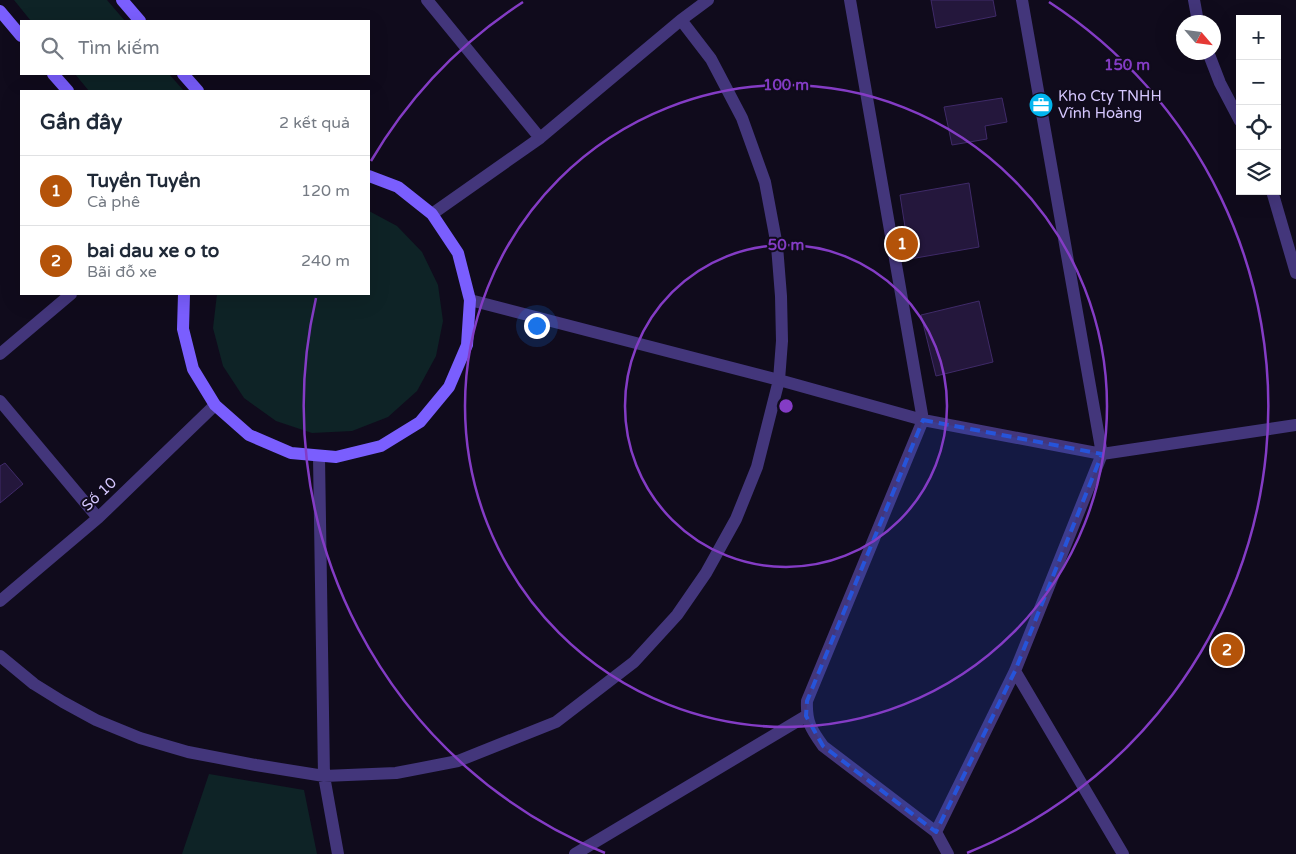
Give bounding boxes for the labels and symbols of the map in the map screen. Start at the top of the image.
north arrow [1176,15,1221,60]
text: 150 m [1104,56,1150,74]
text: 100 m [763,76,809,94]
place label: Kho Cty TNHH Vĩnh Hoàng [1058,87,1162,122]
office icon: Kho Cty TNHH Vĩnh Hoàng [1028,92,1054,118]
pin: 1 [886,225,918,263]
text: 50 m [768,236,804,254]
your location [524,313,550,339]
centre of rings [777,397,795,415]
street label: Số 10 [78,473,120,515]
pin: 2 [1211,631,1243,669]

